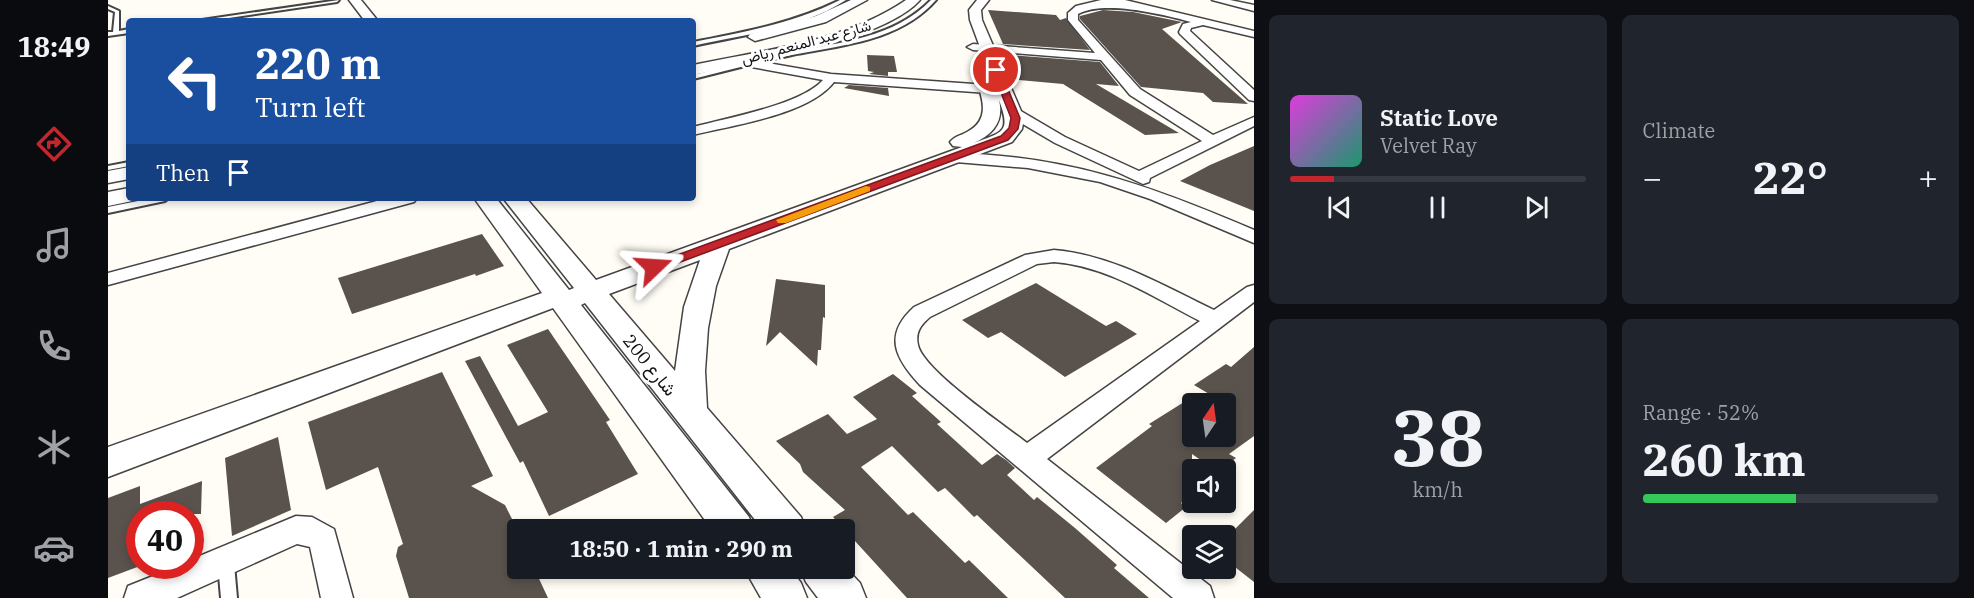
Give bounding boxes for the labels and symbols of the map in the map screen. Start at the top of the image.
street label: شارع عبد المنعم رياض [739,15,874,70]
pin [970,44,1021,95]
position arrow [622,235,686,299]
street label: شارع 200 [617,329,682,401]
north arrow [1182,393,1236,447]
speed limit sign: 40 [126,501,204,579]

